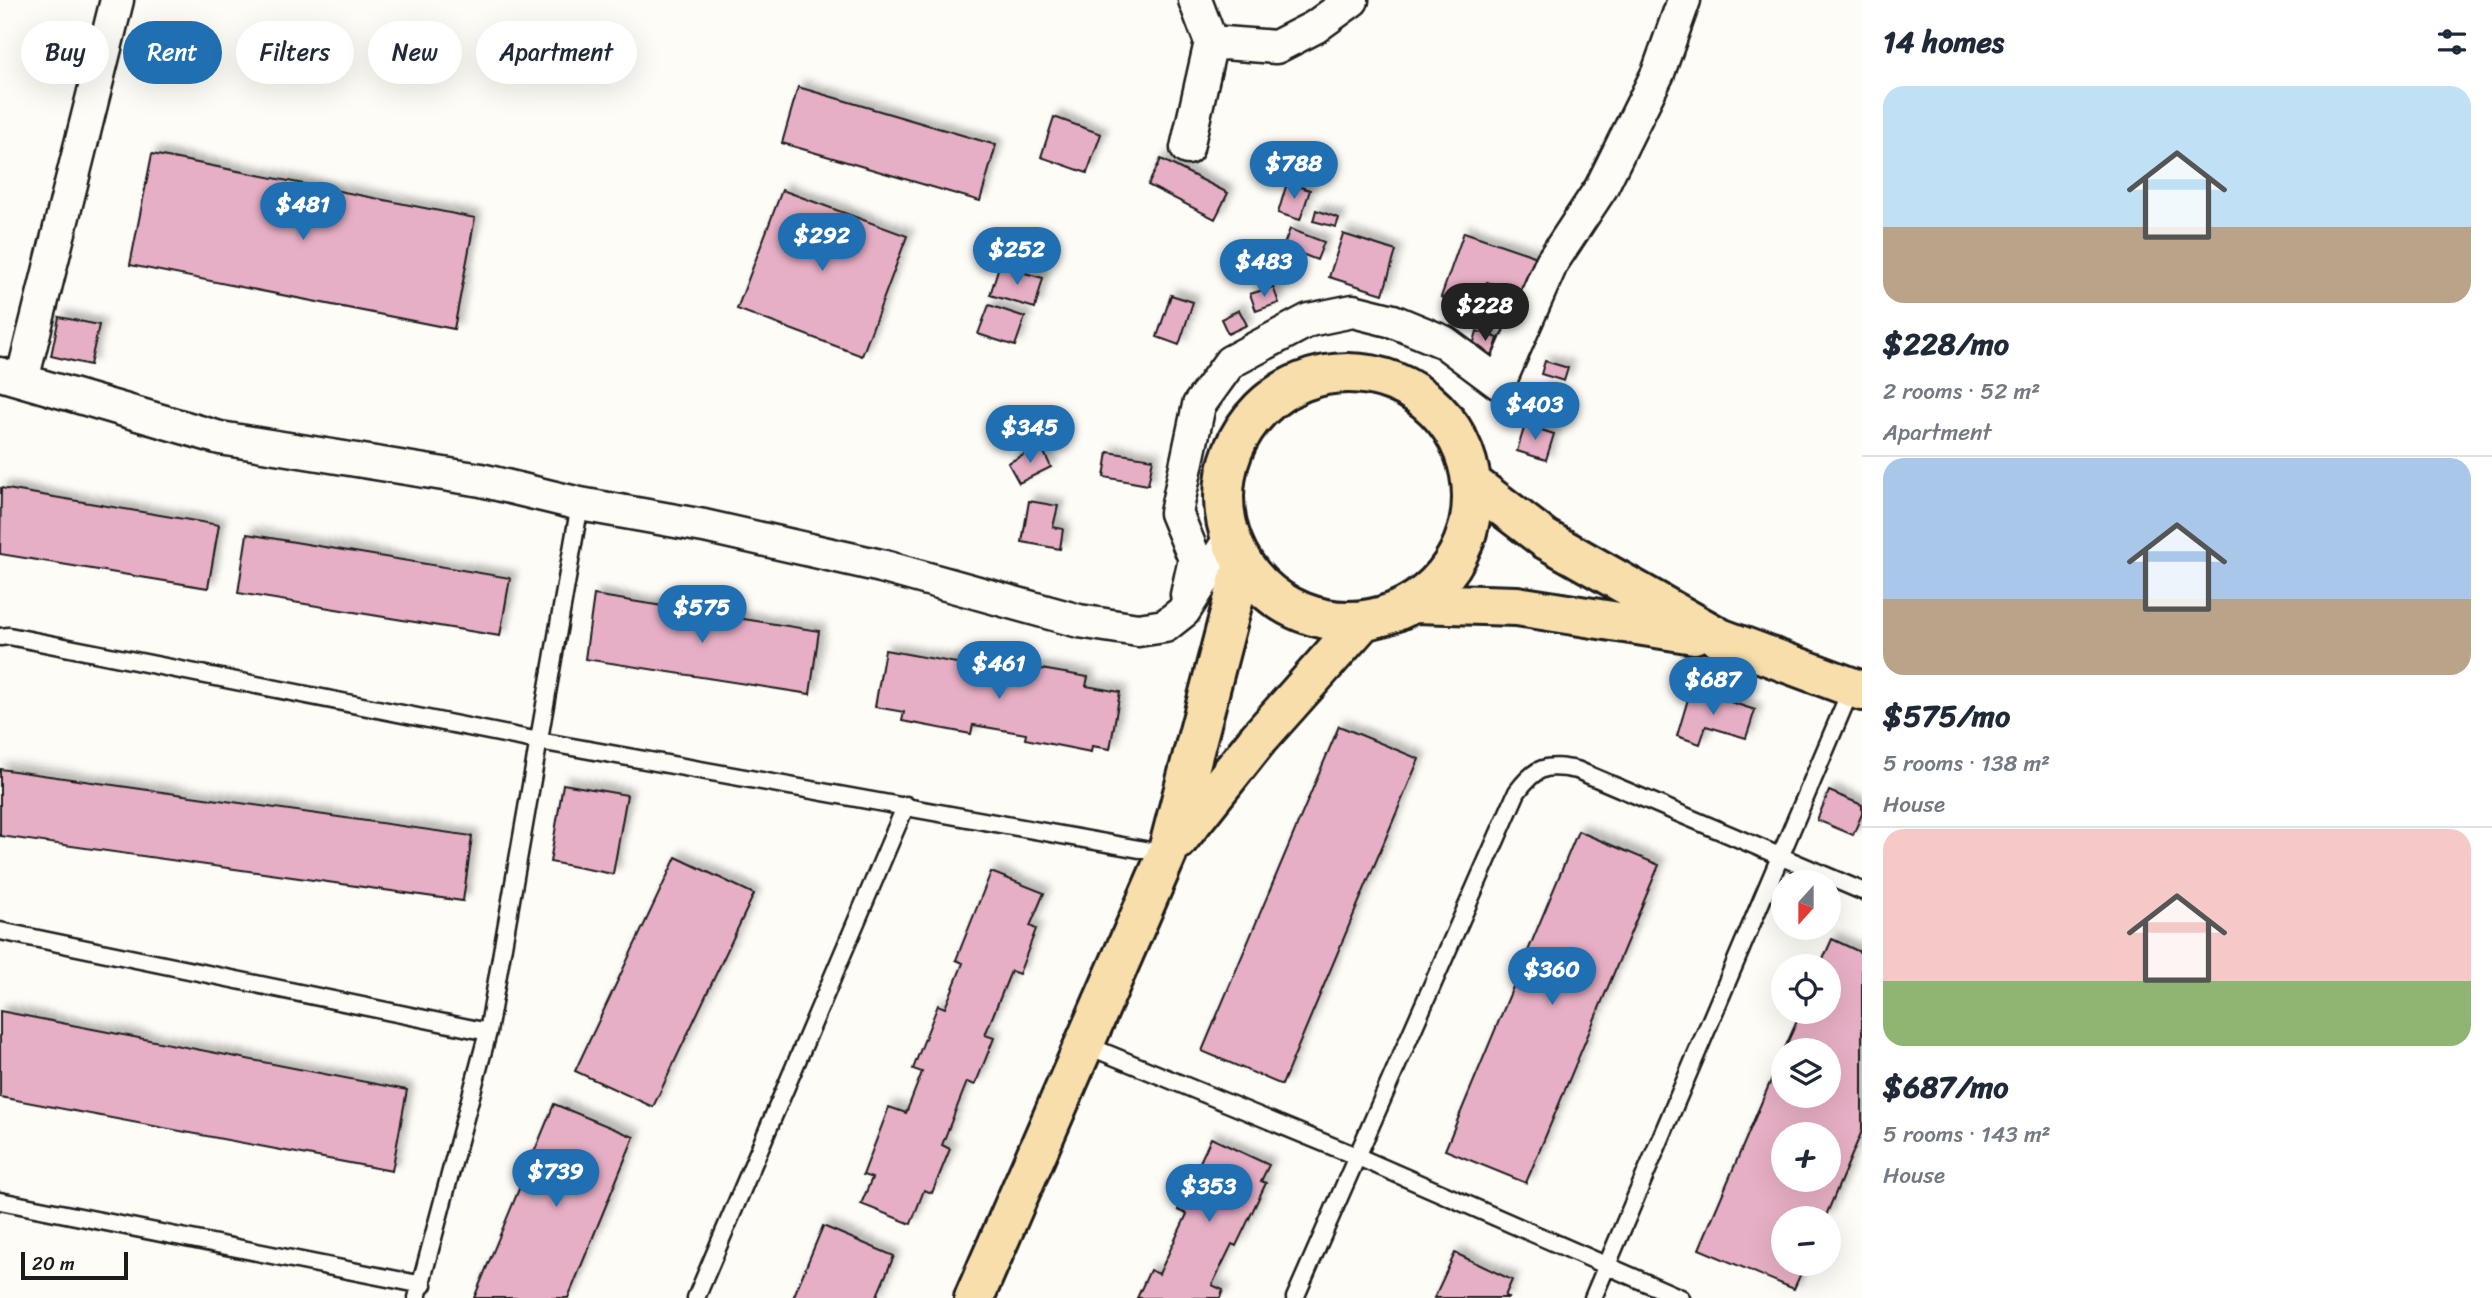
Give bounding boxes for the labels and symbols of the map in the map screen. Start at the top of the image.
pin: $788 [1253,142,1335,201]
pin: $481 [262,182,344,242]
pin: $292 [781,214,863,273]
pin: $252 [976,228,1058,287]
pin: $483 [1223,240,1305,299]
pin: $228 [1444,284,1526,343]
pin: $403 [1494,382,1576,442]
pin: $345 [989,406,1071,465]
pin: $575 [661,586,743,645]
pin: $461 [958,642,1040,701]
pin: $687 [1672,658,1754,717]
north arrow [1771,870,1841,940]
pin: $360 [1511,948,1593,1007]
pin: $739 [515,1150,597,1209]
pin: $353 [1168,1164,1250,1224]
scale bar [21,1249,128,1281]

